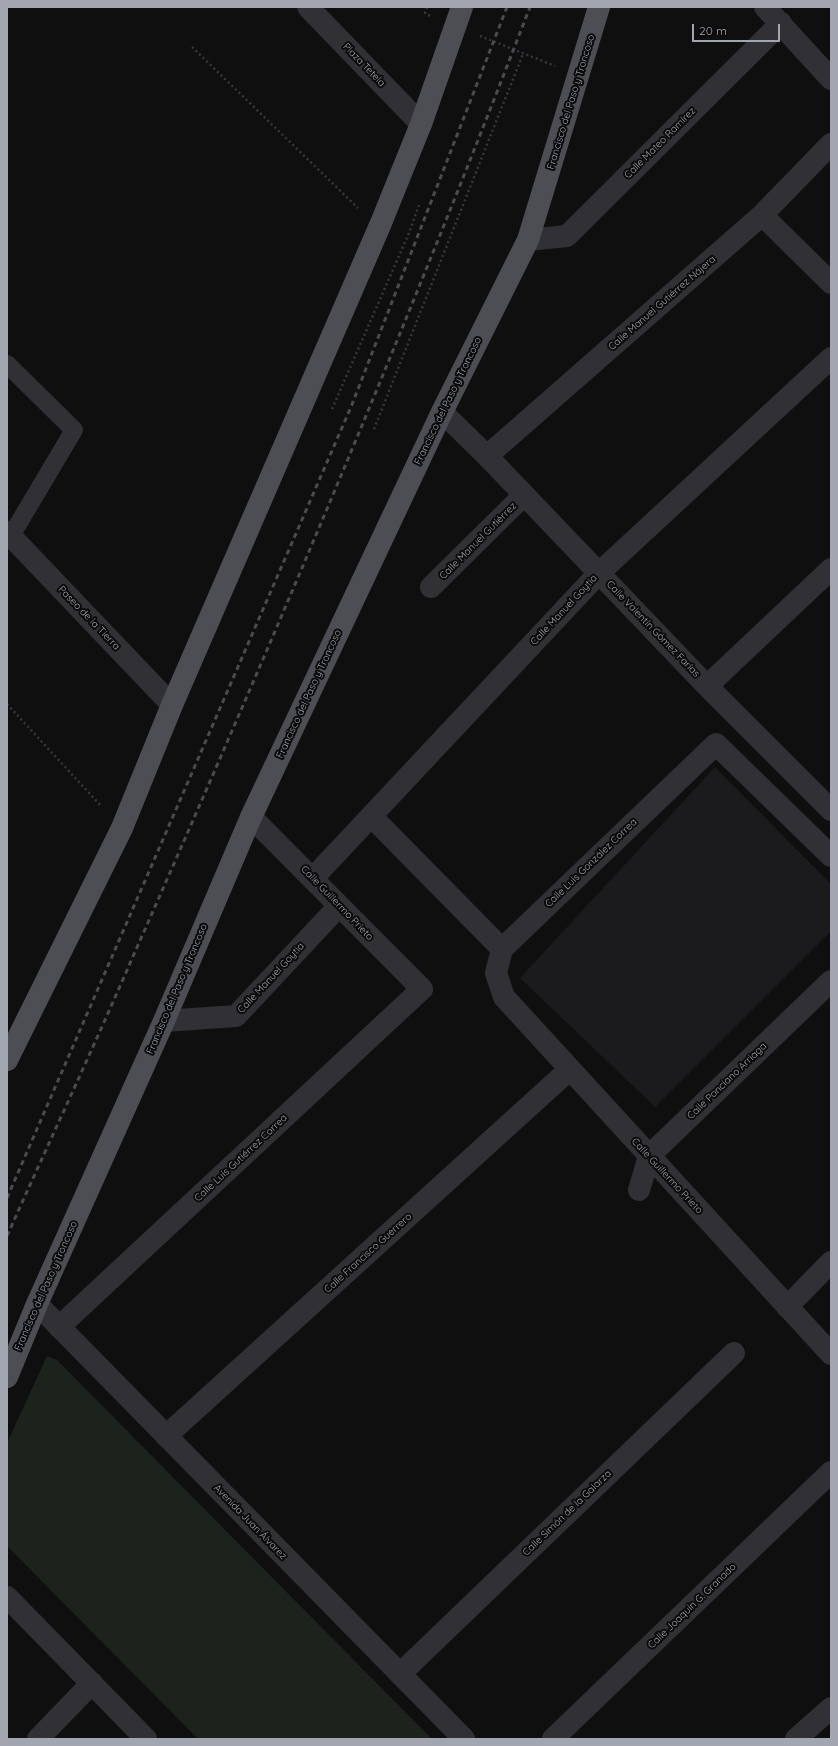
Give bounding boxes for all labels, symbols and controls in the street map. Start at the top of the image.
scale bar [694,16,782,42]
text: 20 m [699,23,727,38]
street label: Francisco del Paso y Troncoso [545,33,597,171]
street label: Plaza Tetela [340,41,388,89]
street label: Calle Mateo Ramírez [622,105,698,181]
street label: Calle Manuel Gutiérrez Nájera [606,253,718,353]
street label: Francisco del Paso y Troncoso [412,335,484,467]
street label: Calle Manuel Gutiérrez [437,500,519,582]
street label: Calle Manuel Goytia [528,572,600,648]
street label: Calle Valentín Gómez Farías [604,578,702,680]
street label: Paseo de la Tierra [55,584,123,652]
street label: Francisco del Paso y Troncoso [274,628,344,760]
street label: Calle Luis González Correa [543,816,639,910]
street label: Calle Guillermo Prieto [298,863,376,943]
street label: Francisco del Paso y Troncoso [144,922,210,1056]
street label: Calle Manuel Goytia [235,940,307,1016]
street label: Calle Ponciano Arriaga [685,1040,769,1122]
street label: Calle Luis Gutiérrez Correa [192,1112,290,1204]
street label: Calle Guillermo Prieto [629,1136,705,1216]
street label: Calle Francisco Guerrero [322,1211,414,1295]
street label: Francisco del Paso y Troncoso [12,1219,80,1353]
street label: Calle Simón de la Galarza [520,1467,614,1559]
street label: Avenida Juan Álvarez [211,1482,289,1562]
street label: Calle Joaquín G. Granado [645,1561,739,1651]

